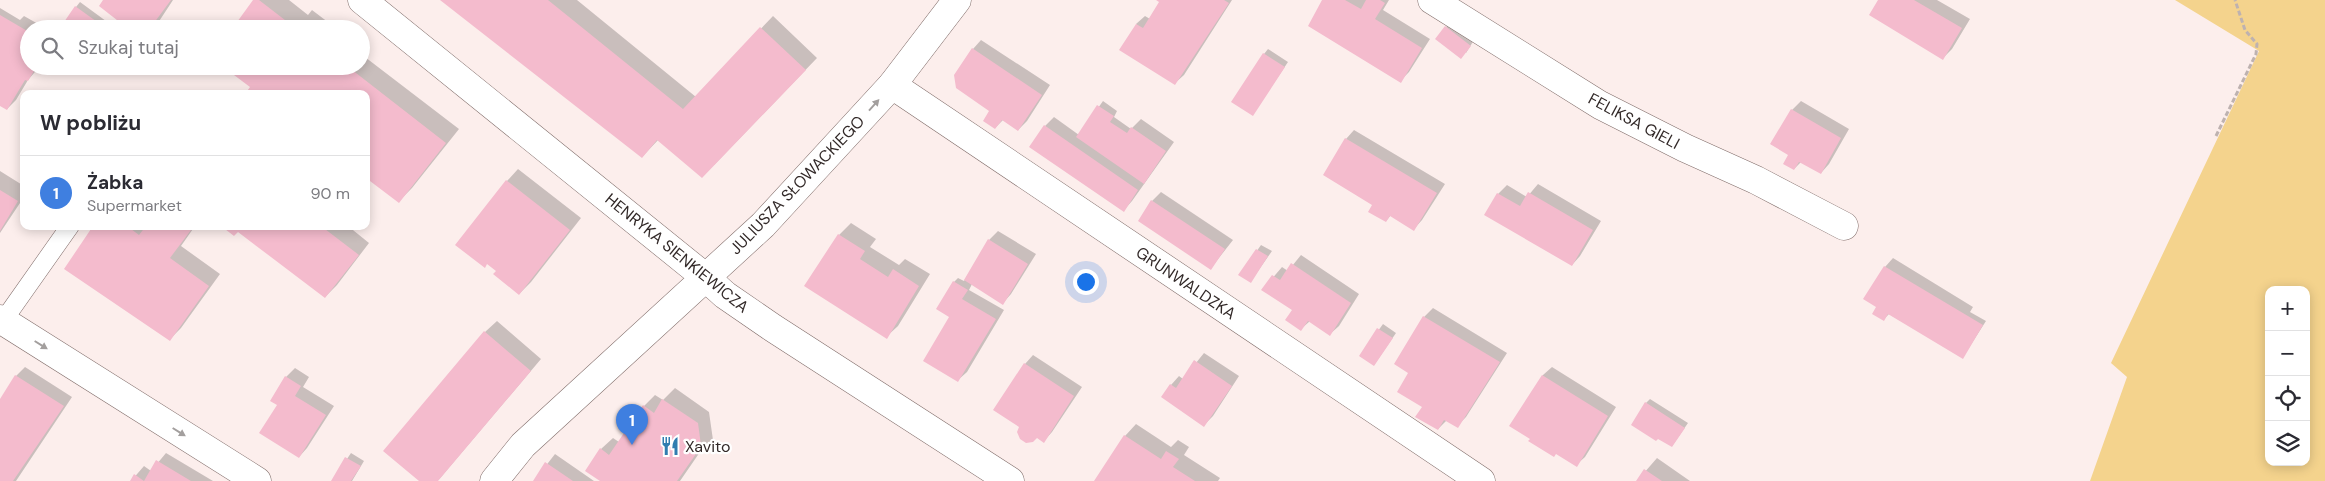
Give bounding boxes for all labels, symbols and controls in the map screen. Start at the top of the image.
search box [20,20,370,75]
icon: search [38,34,66,62]
text: Szukaj tutaj [78,35,179,60]
street label: FELIKSA GIELI [1585,88,1683,154]
one-way arrow [868,100,880,112]
text: W pobliżu [40,109,141,137]
street label: JULIUSZA SŁOWACKIEGO [725,111,869,259]
text: Żabka [87,170,143,195]
text: 1 [53,183,59,204]
text: 90 m [310,183,350,204]
street label: HENRYKA SIENKIEWICZA [601,189,753,318]
text: Supermarket [87,195,182,216]
street label: GRUNWALDZKA [1132,242,1240,324]
your location [1073,269,1099,295]
map controls [2265,286,2310,466]
button: + [2265,286,2310,331]
button: − [2265,331,2310,376]
one-way arrow [35,341,48,350]
button: locate [2265,376,2310,421]
pin: 1 [616,404,648,445]
button: layers [2265,421,2310,466]
one-way arrow [172,427,186,436]
restaurant icon: Xavito [659,435,681,457]
place label: Xavito [685,436,731,457]

